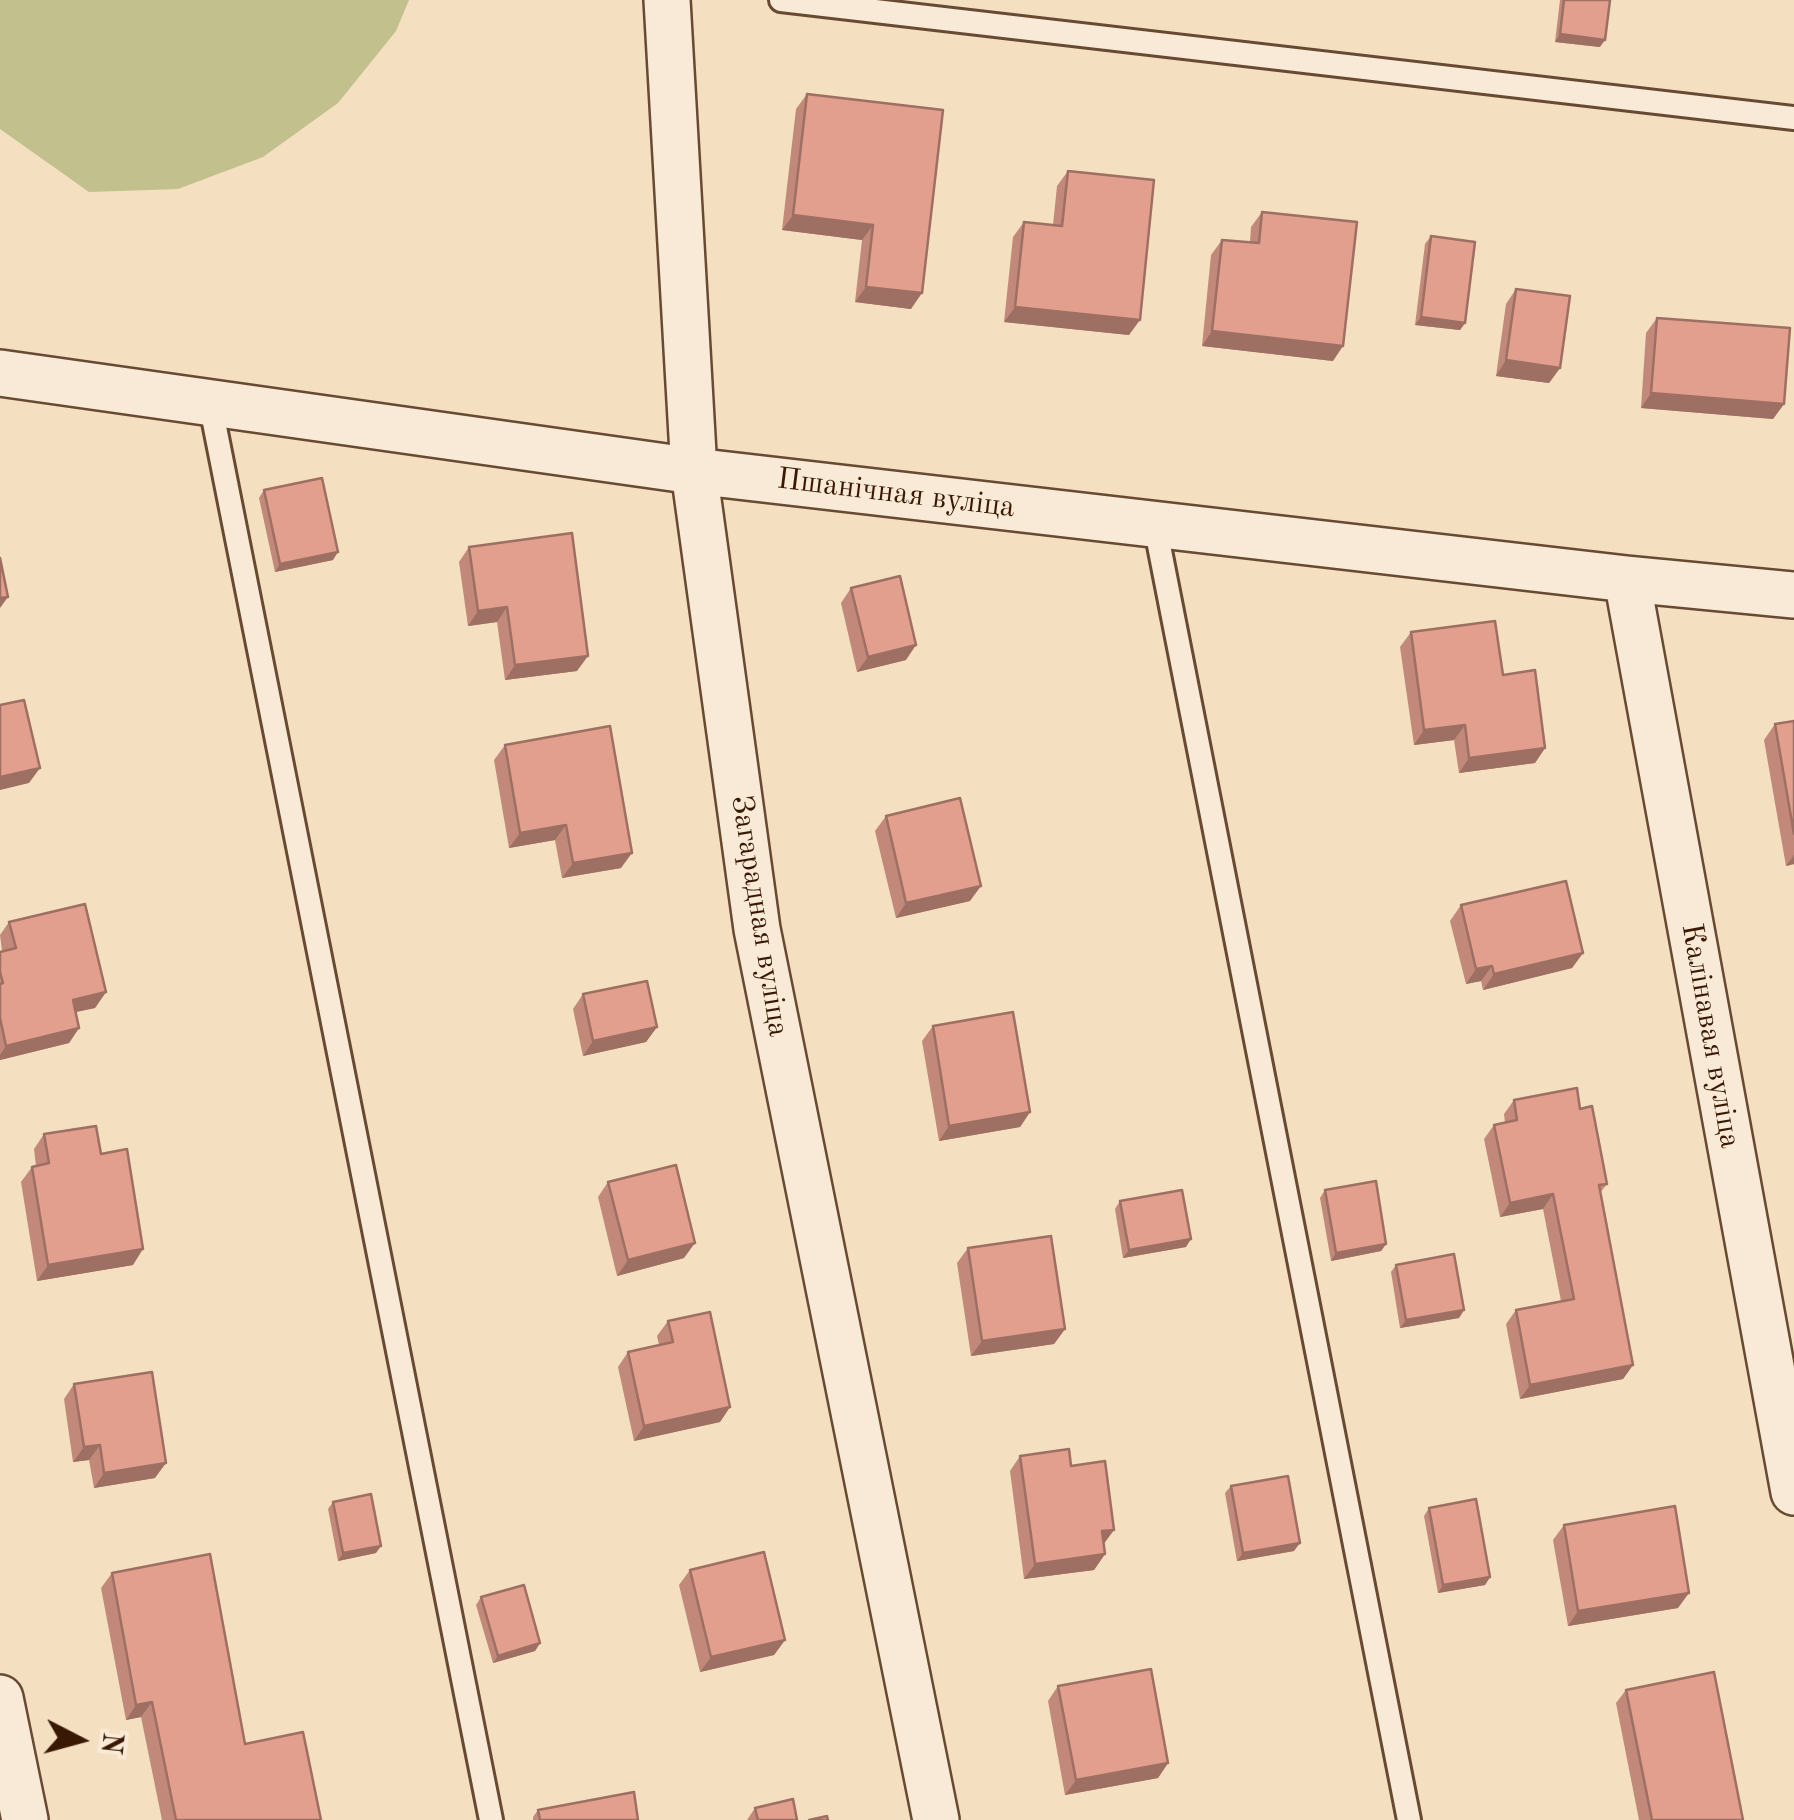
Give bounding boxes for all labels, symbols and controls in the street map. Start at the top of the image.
street label: Пшанічная вуліца [775,462,1017,526]
street label: Загарадная вуліца [722,793,796,1039]
street label: Калінавая вуліца [1673,921,1747,1151]
north arrow [30,1690,130,1790]
text: N [95,1731,125,1755]

